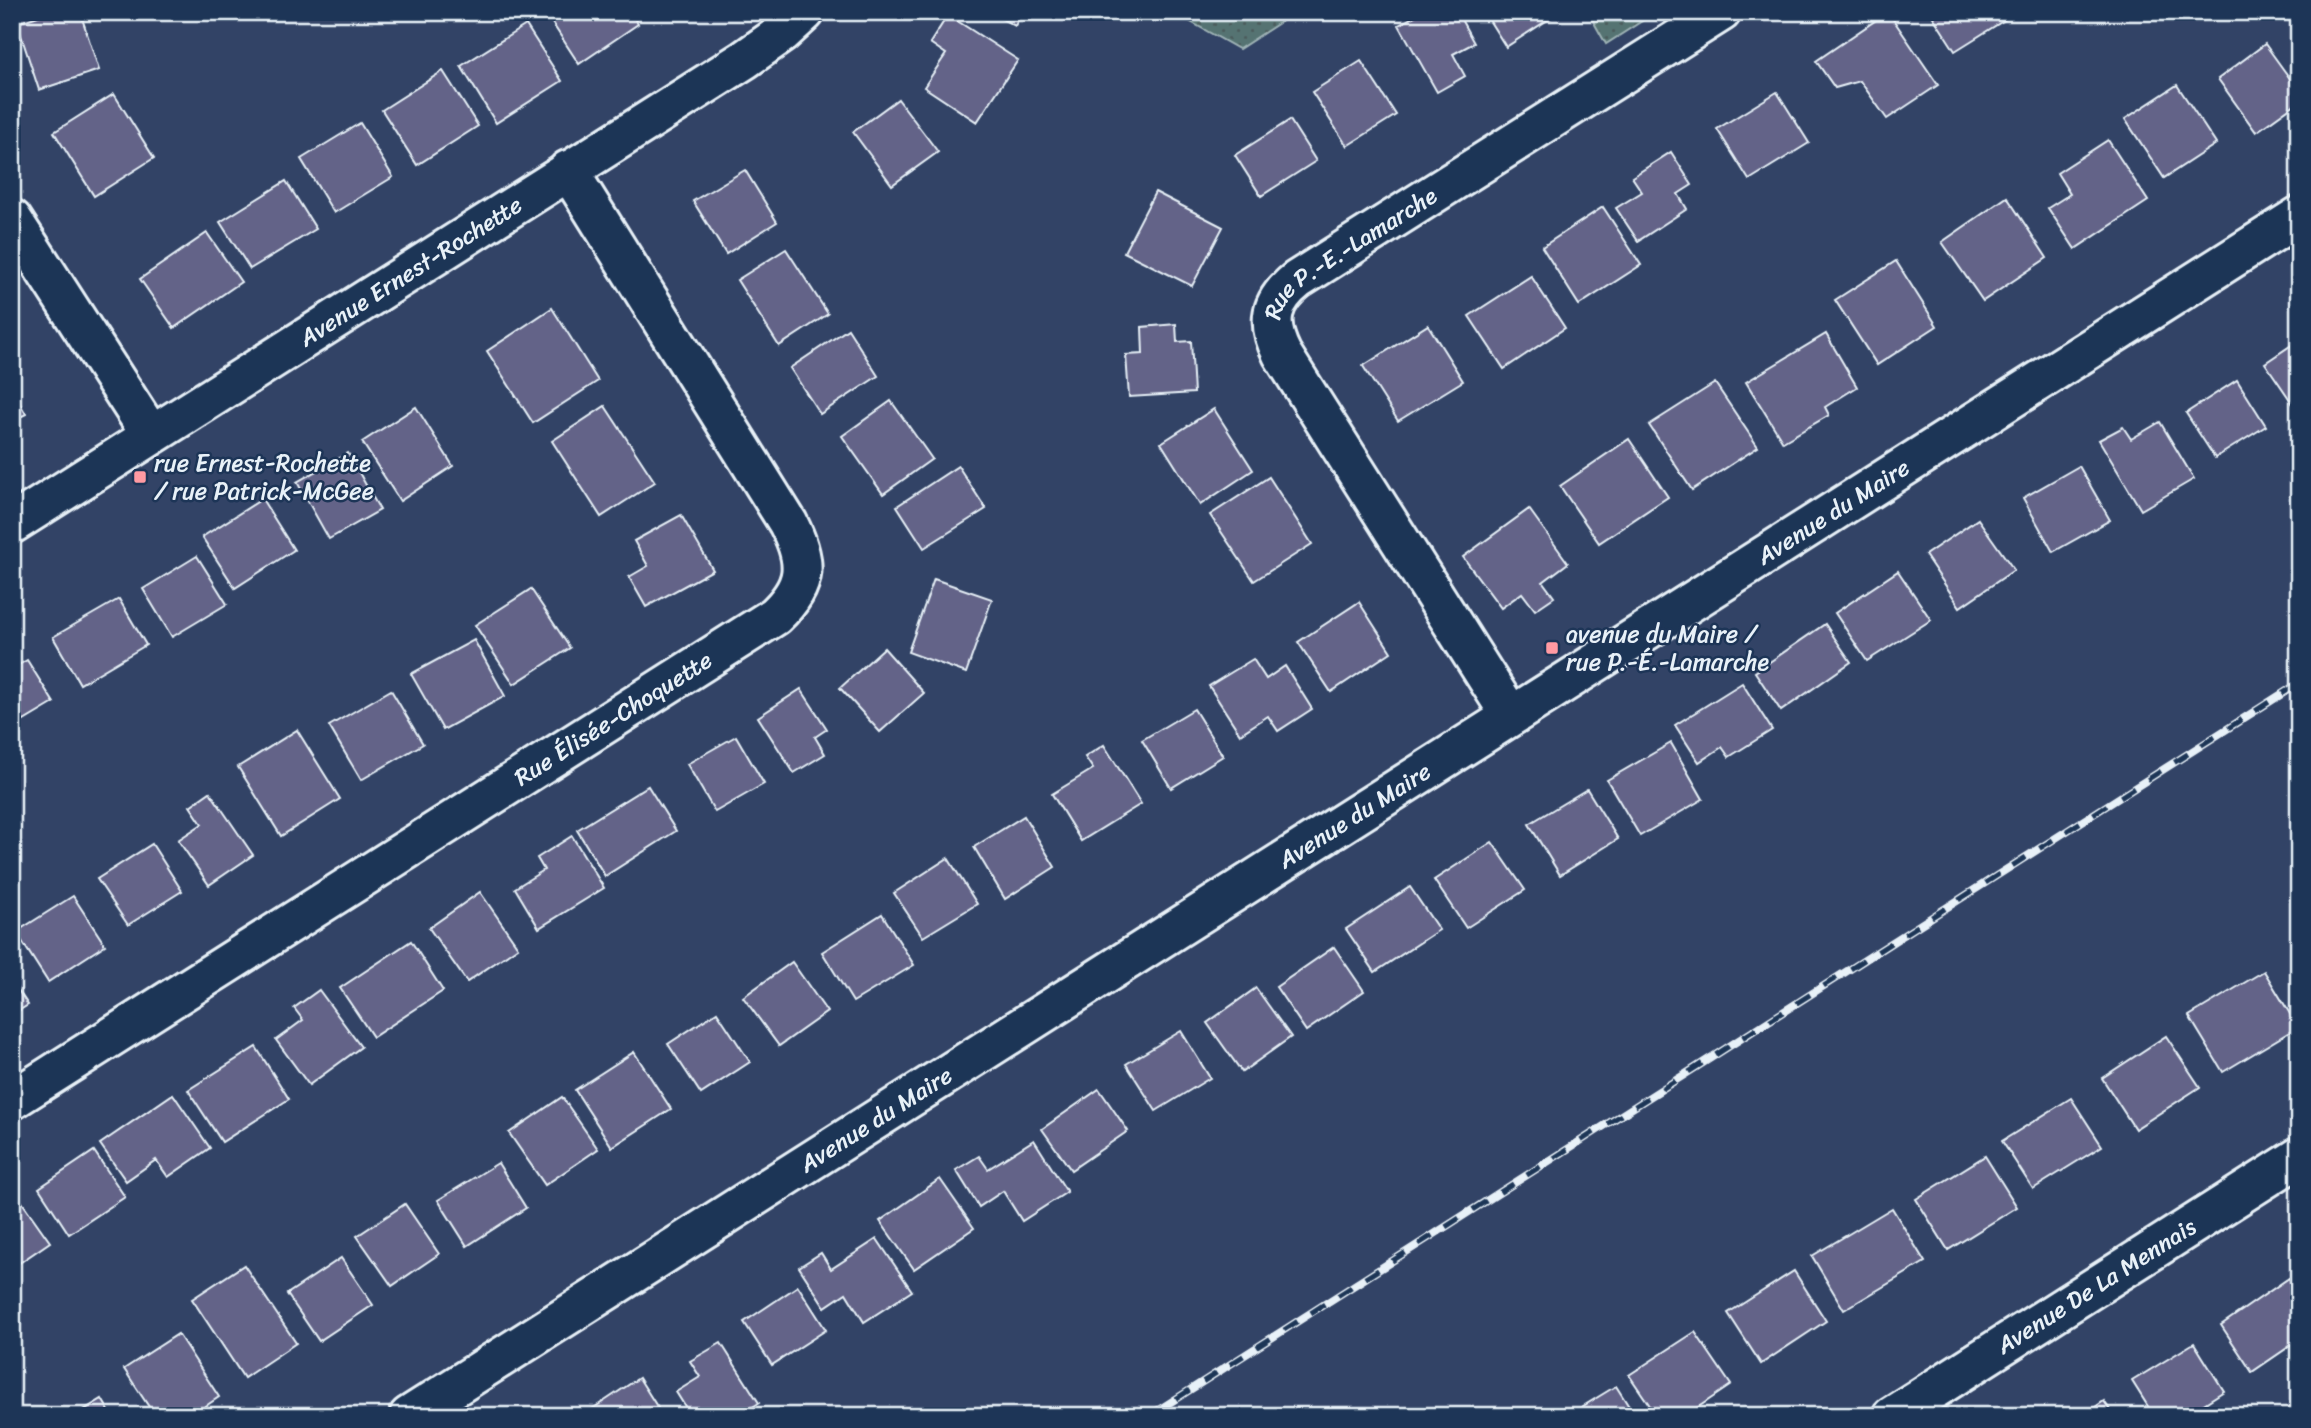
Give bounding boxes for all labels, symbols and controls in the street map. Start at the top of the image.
street label: Rue P.-E.-Lamarche [1252,175,1446,324]
street label: Avenue Ernest-Rochette [289,184,531,359]
place label: rue Ernest-Rochette / rue Patrick-McGee [154,442,374,512]
street label: Avenue du Maire [1747,447,1918,577]
marker: rue Ernest-Rochette / rue Patrick-McGee [132,469,148,485]
place label: avenue du Maire / rue P.-É.-Lamarche [1566,613,1770,683]
street label: Rue Élisée-Choquette [505,640,721,798]
marker: avenue du Maire / rue P.-É.-Lamarche [1544,640,1560,656]
street label: Avenue du Maire [1268,751,1440,881]
street label: Avenue du Maire [790,1055,961,1185]
street label: Avenue De La Mennais [1987,1206,2205,1366]

